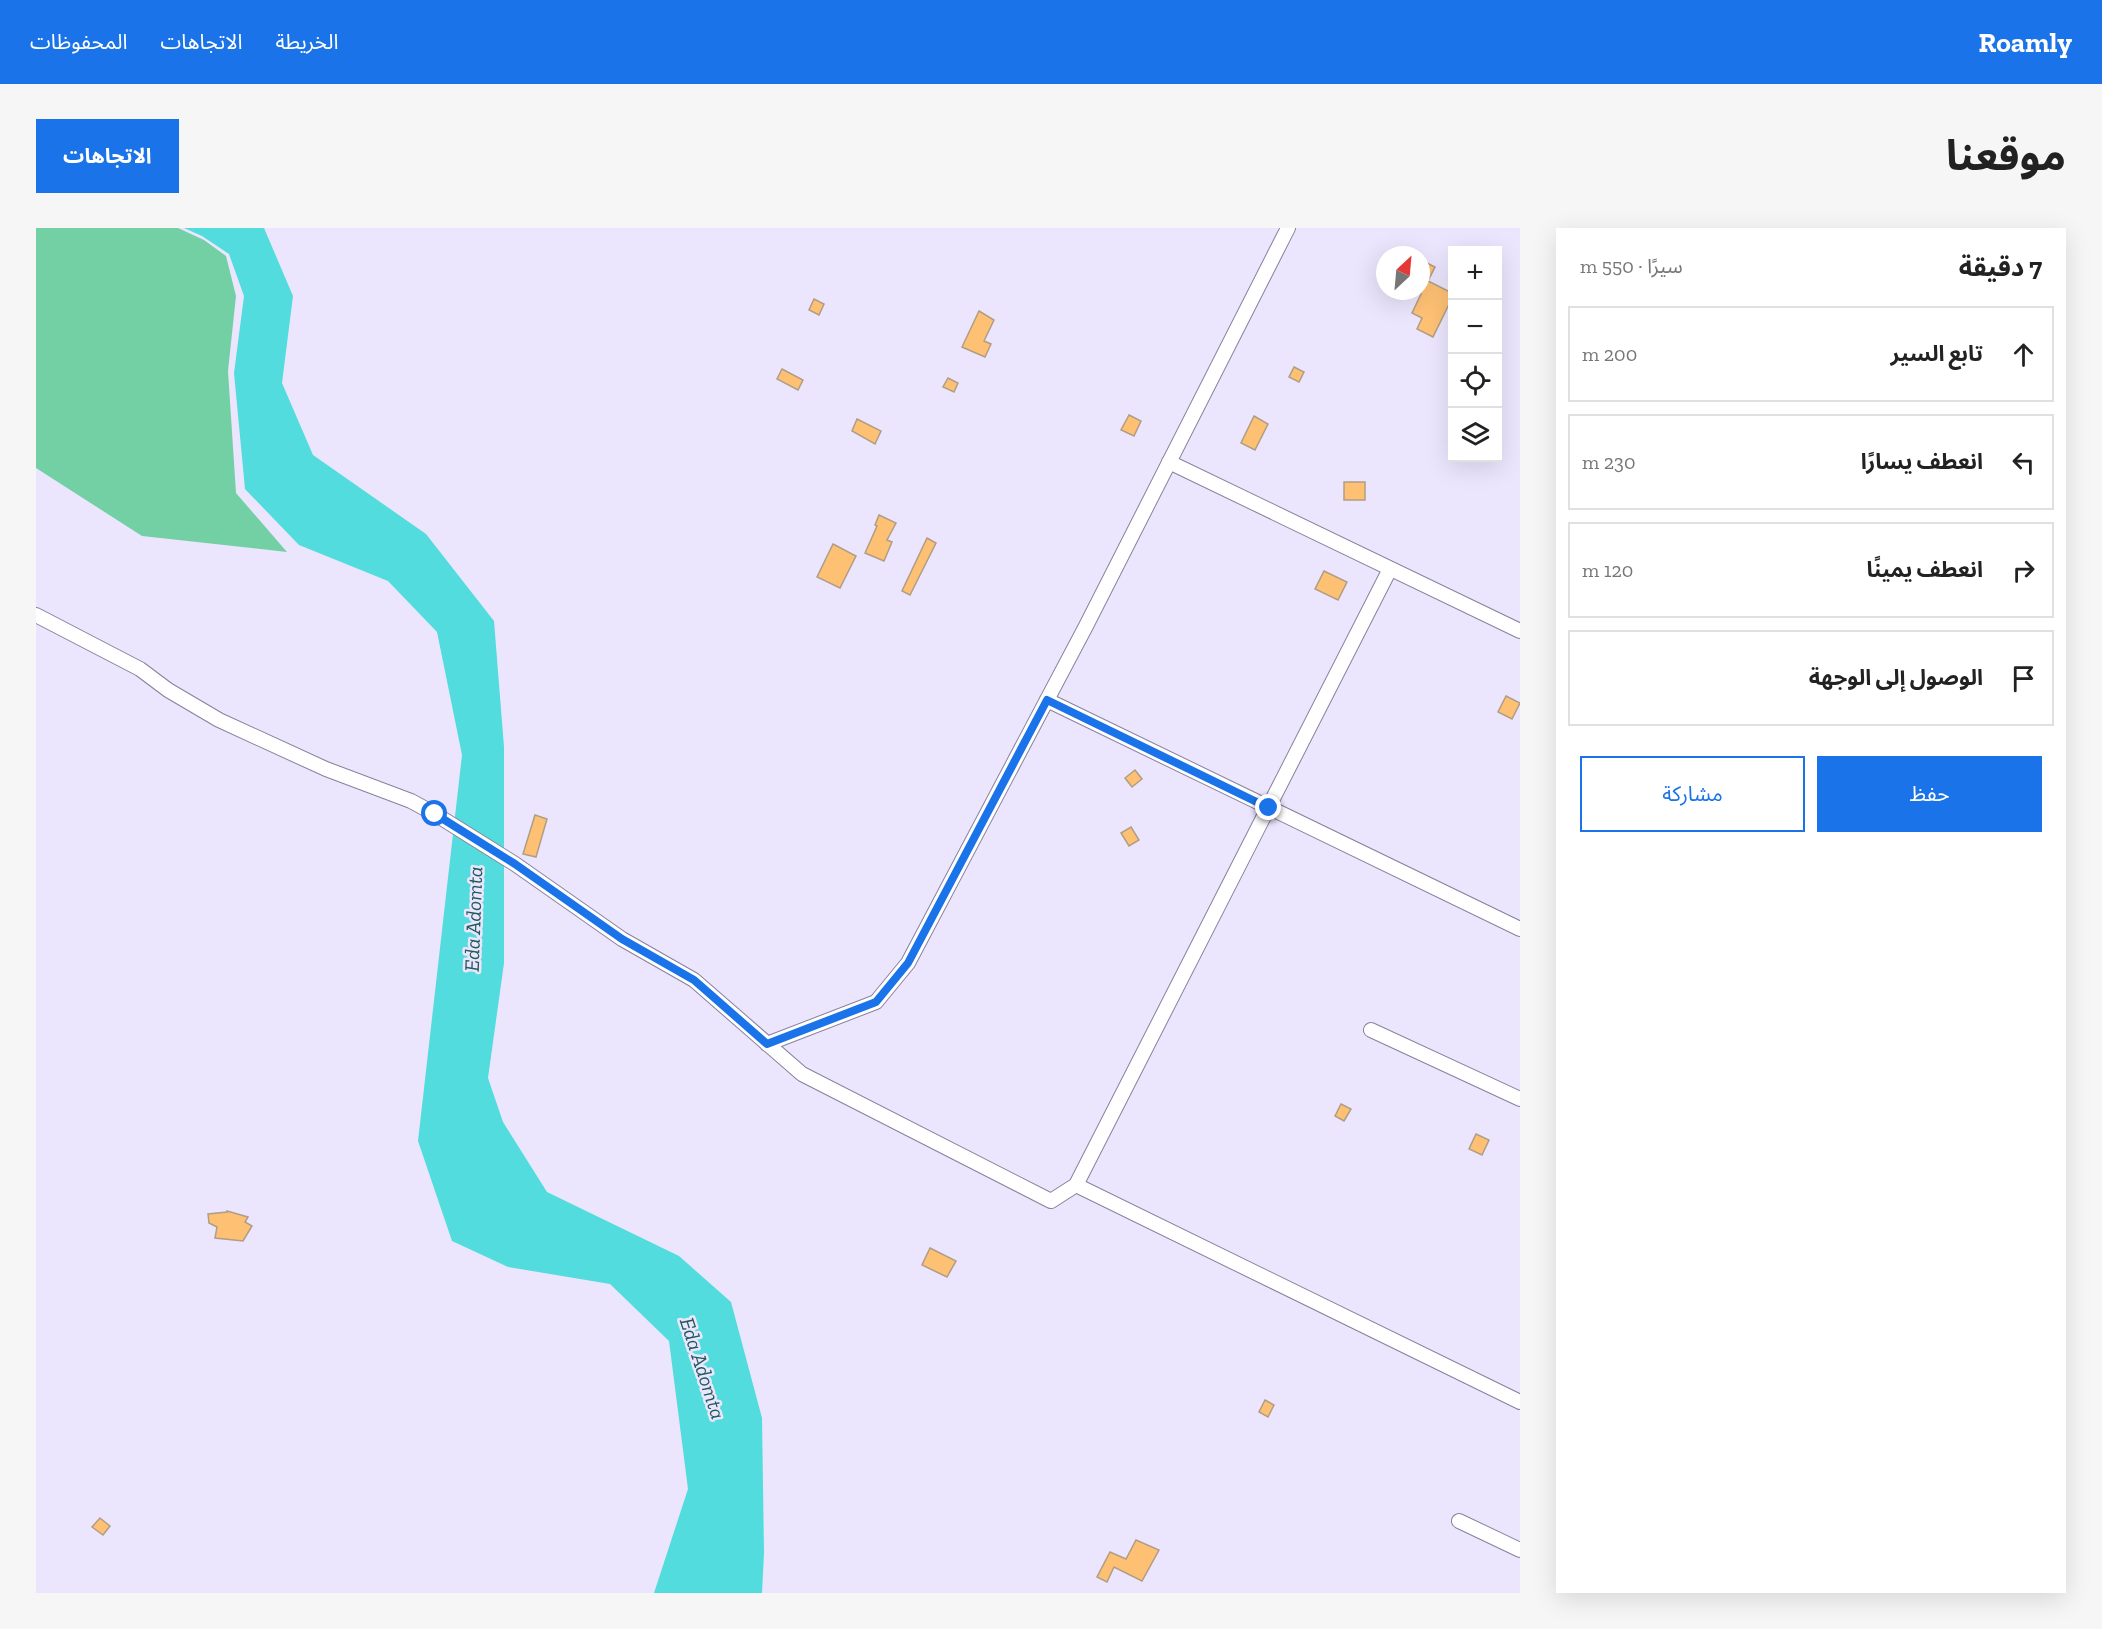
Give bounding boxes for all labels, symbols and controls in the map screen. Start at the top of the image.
text: Roamly [1979,26,2072,59]
text: المحفوظات [30,29,127,54]
text: الاتجاهات [160,29,242,54]
text: الخريطة [275,29,338,54]
button: الاتجاهات [36,119,179,193]
text: موقعنا [1946,130,2066,181]
north arrow [1376,246,1430,300]
map controls [1448,246,1502,462]
button: + [1448,246,1502,300]
text: 7 دقيقة [1959,251,2042,283]
text: سيرًا · 550 m [1580,254,1683,278]
button: − [1448,300,1502,354]
icon: ahead [2007,338,2040,371]
text: تابع السير [1891,340,1983,367]
text: 200 m [1582,342,1637,366]
button: locate [1448,354,1502,408]
button: layers [1448,408,1502,462]
icon: left [2007,446,2040,479]
text: انعطف يسارًا [1861,448,1983,475]
text: 230 m [1582,450,1635,474]
icon: right [2007,554,2040,587]
text: انعطف يمينًا [1866,556,1983,583]
text: 120 m [1582,558,1633,582]
icon: arrive [2007,662,2040,695]
text: الوصول إلى الوجهة [1809,664,1983,691]
button: مشاركة [1580,756,1805,832]
button: حفظ [1817,756,2042,832]
route end [1255,794,1281,820]
route start [421,800,447,826]
water label: Eda Adomta [459,866,487,972]
water label: Eda Adomta [675,1314,731,1422]

